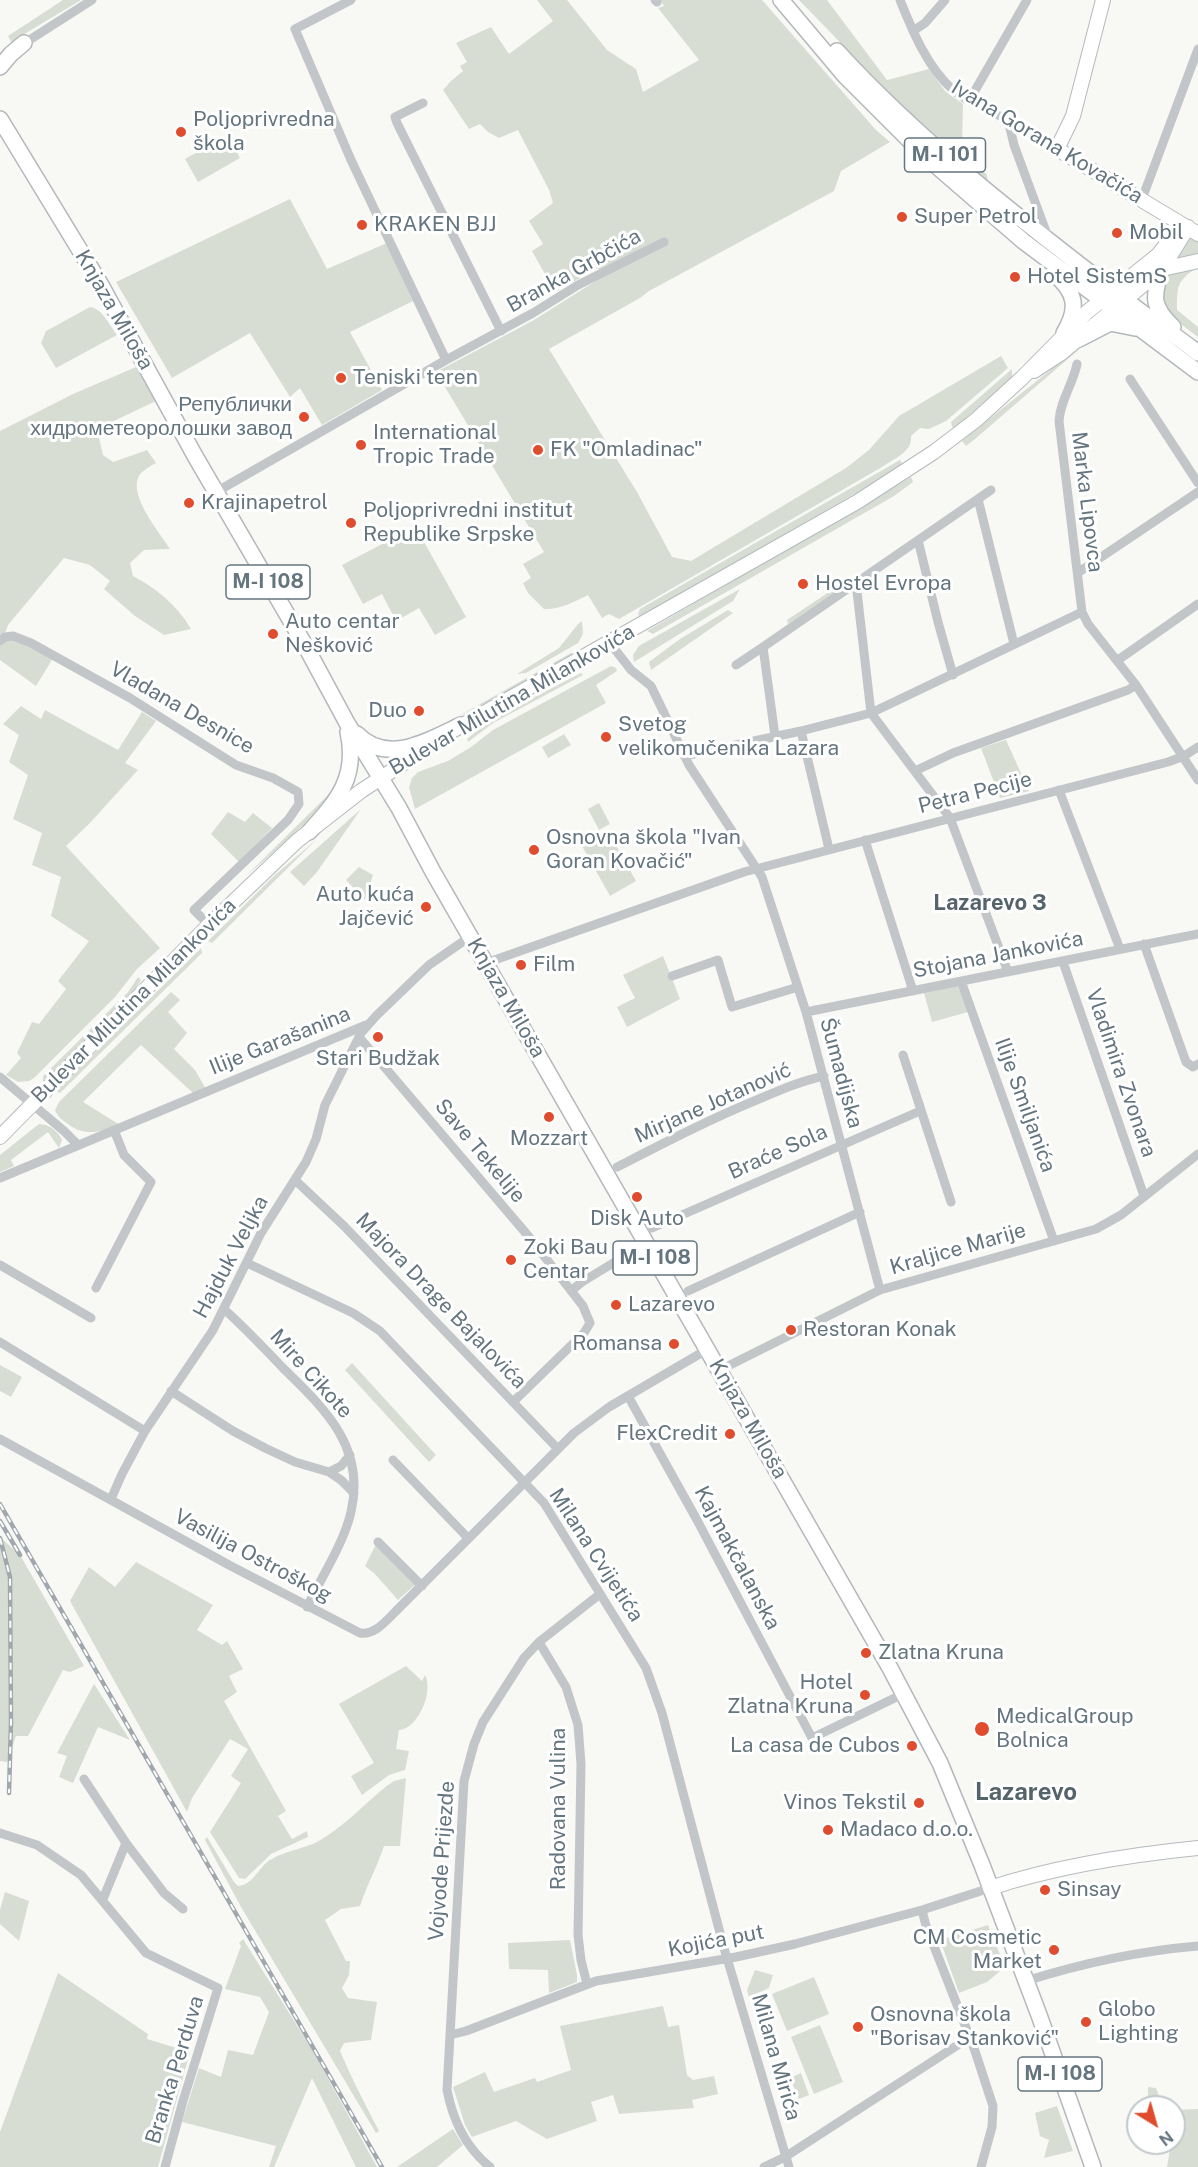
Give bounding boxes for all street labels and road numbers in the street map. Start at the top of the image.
street label: Ivana Gorana Kovačića [947,75,1147,209]
road number: M-I 101 [904,138,986,172]
street label: Branka Grbčića [503,224,645,318]
street label: Knjaza Miloša [70,246,158,374]
street label: Marka Lipovca [1066,430,1108,574]
road number: M-I 108 [226,565,310,599]
street label: Bulevar Milutina Milankovića [385,619,639,781]
street label: Vladana Desnice [105,656,259,760]
street label: Petra Pecije [916,767,1034,819]
street label: Bulevar Milutina Milankovića [26,893,242,1109]
street label: Stojana Jankovića [911,926,1085,984]
street label: Knjaza Miloša [462,934,550,1062]
street label: Vladimira Zvonara [1080,985,1162,1161]
street label: Ilije Garašanina [206,1001,354,1081]
street label: Šumadijska [814,1015,868,1131]
street label: Ilije Smiljanića [989,1034,1061,1176]
street label: Mirjane Jotanović [631,1057,795,1149]
street label: Save Tekelije [429,1094,531,1208]
street label: Braće Sola [725,1119,831,1185]
street label: Hajduk Veljka [188,1191,274,1323]
street label: Majora Drage Bajalovića [350,1208,532,1394]
street label: Kraljice Marije [887,1218,1029,1280]
road number: M-I 108 [613,1241,697,1275]
street label: Mire Cikote [264,1324,358,1424]
street label: Knjaza Miloša [704,1355,792,1483]
street label: Kajmakčalanska [689,1482,785,1634]
street label: Milana Cvijetića [543,1484,649,1626]
street label: Vasilija Ostroškog [170,1504,336,1608]
street label: Radovana Vulina [546,1728,572,1890]
street label: Vojvode Prijezde [424,1780,460,1942]
street label: Kojića put [666,1919,766,1963]
street label: Milana Mirića [746,1991,806,2123]
street label: Branka Perduva [140,1993,210,2147]
road number: M-I 108 [1018,2057,1102,2091]

